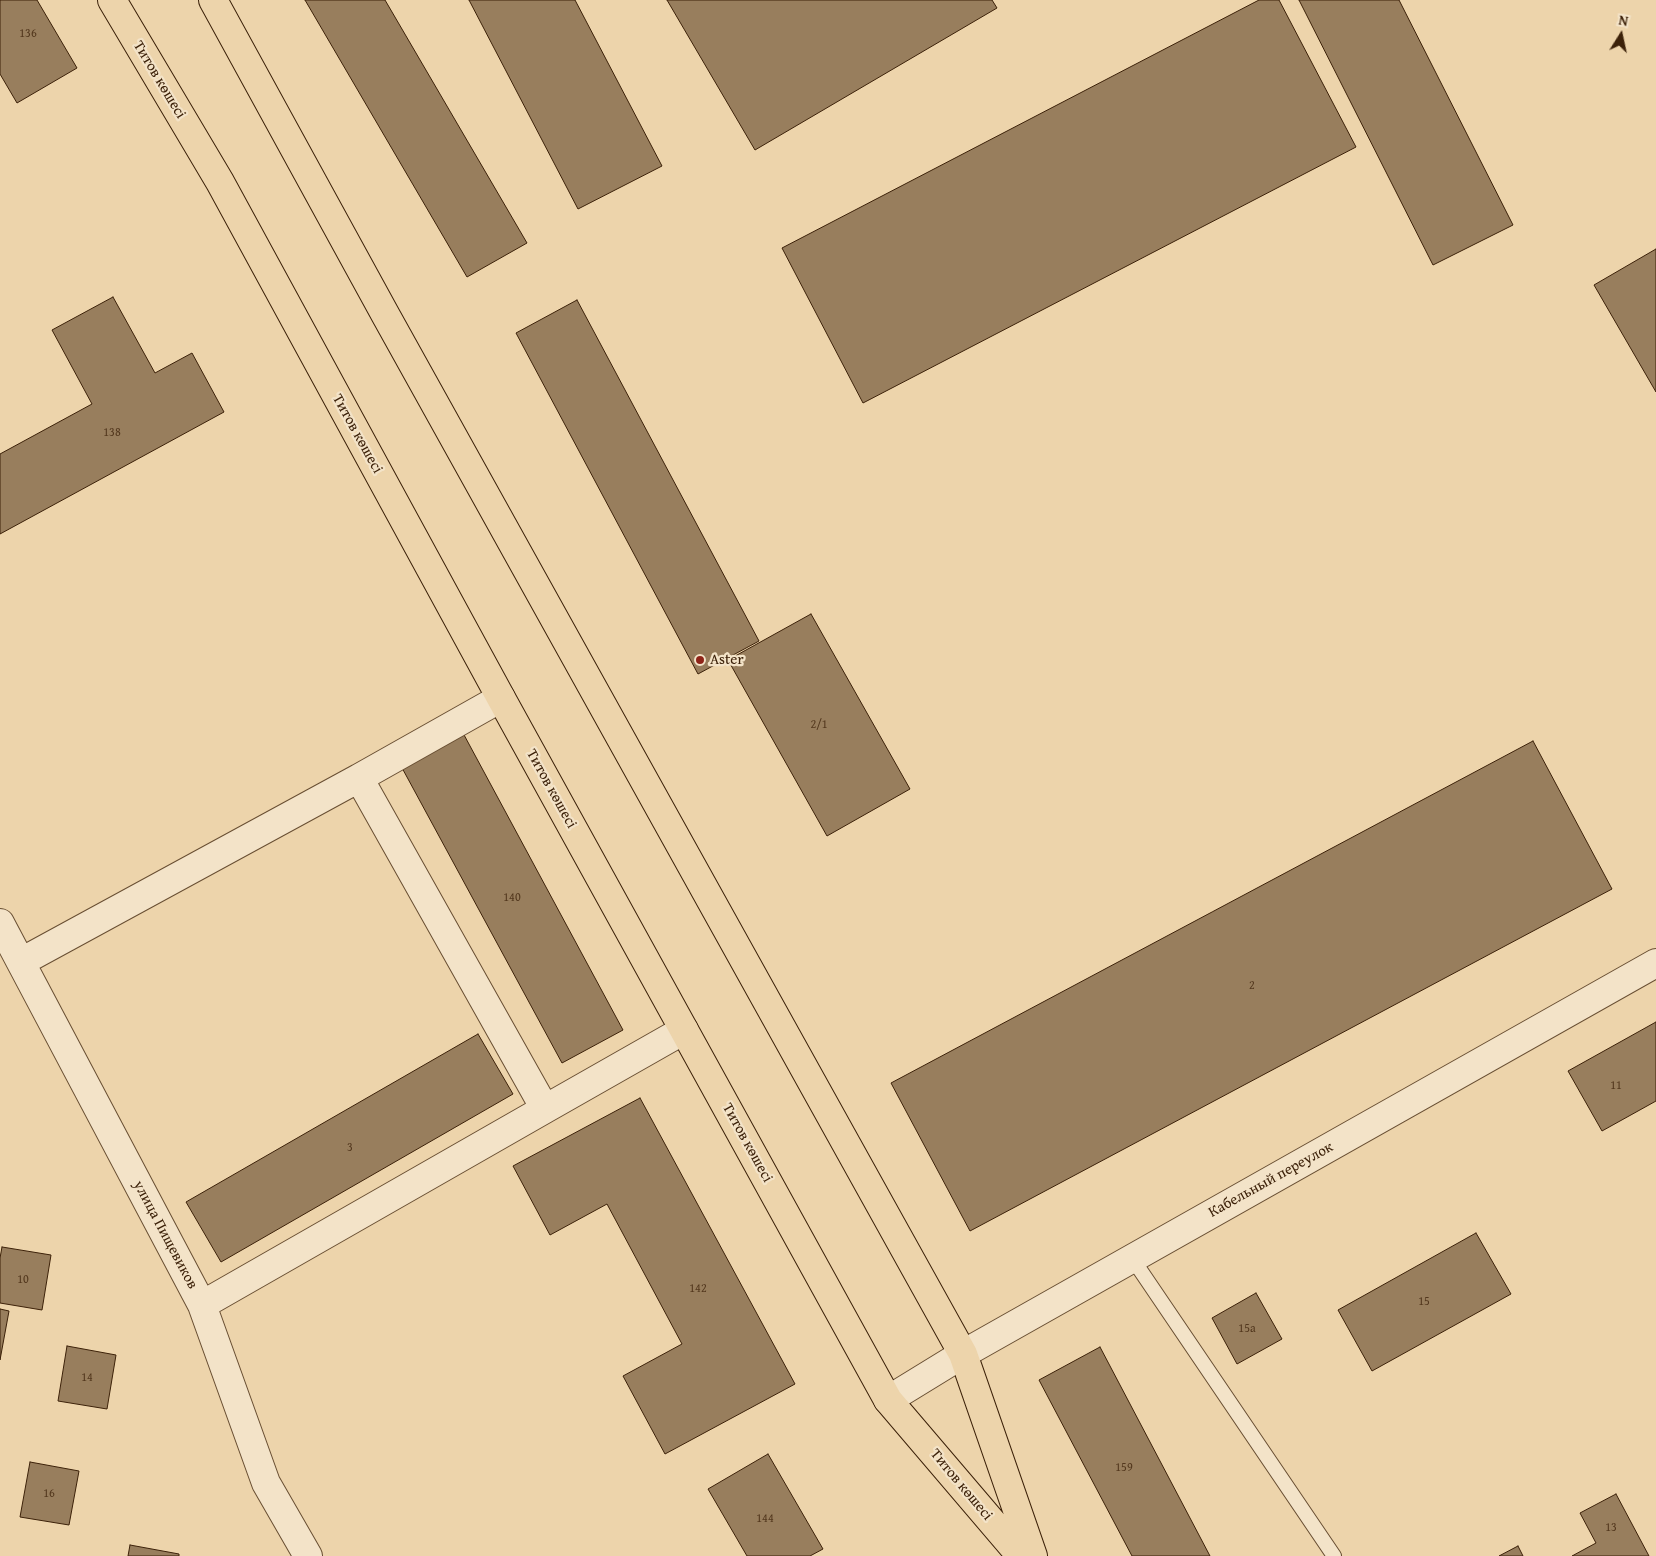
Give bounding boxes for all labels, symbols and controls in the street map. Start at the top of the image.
north arrow [1596,10,1646,60]
text: N [1617,10,1630,31]
house number: 136 [19,27,37,41]
street label: Титов көшесі [129,38,189,122]
street label: Титов көшесі [328,391,386,477]
house number: 138 [103,426,121,440]
place label: Aster [710,651,744,669]
marker: Aster [694,654,706,666]
house number: 2/1 [810,718,828,732]
street label: Титов көшесі [522,746,580,832]
house number: 140 [503,891,521,905]
house number: 2 [1249,979,1255,993]
house number: 11 [1610,1079,1622,1093]
street label: Титов көшесі [718,1100,776,1186]
street label: Кабельный переулок [1205,1138,1337,1222]
house number: 3 [347,1141,353,1155]
street label: улица Пищевиков [129,1178,201,1292]
house number: 10 [17,1273,29,1287]
house number: 142 [689,1282,707,1296]
house number: 15 [1418,1295,1430,1309]
house number: 15а [1238,1322,1256,1336]
house number: 14 [81,1371,93,1385]
street label: Титов көшесі [926,1446,996,1524]
house number: 159 [1115,1461,1133,1475]
house number: 16 [43,1487,55,1501]
house number: 144 [756,1512,774,1526]
house number: 13 [1605,1521,1617,1535]

